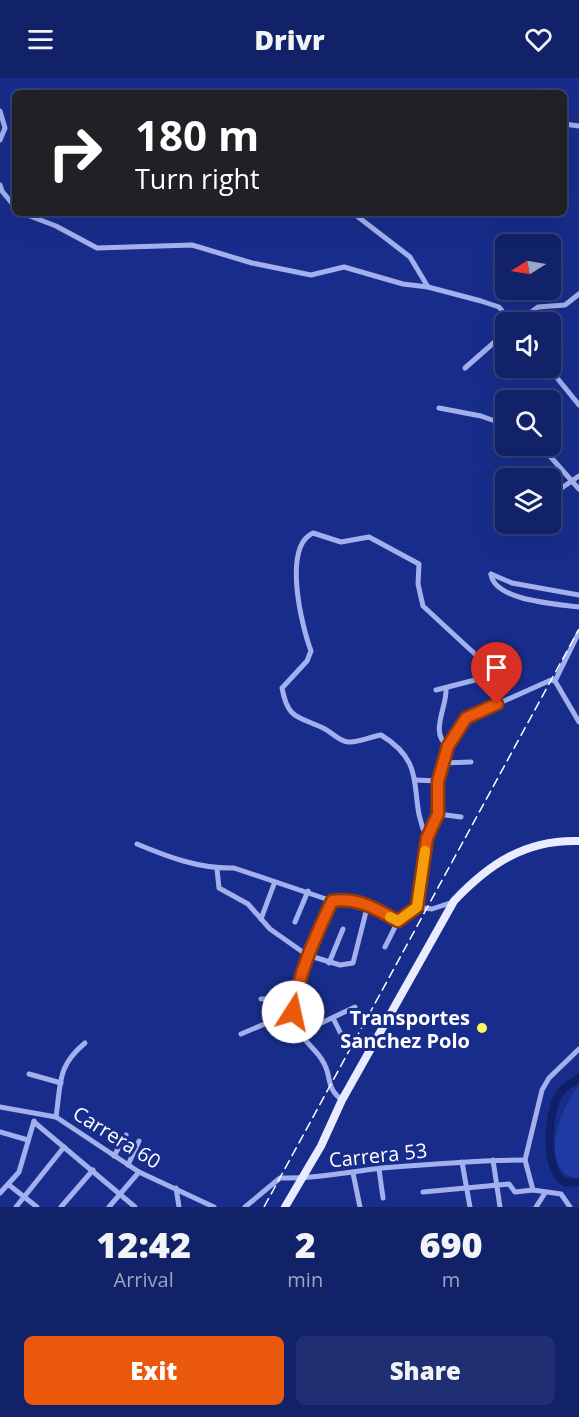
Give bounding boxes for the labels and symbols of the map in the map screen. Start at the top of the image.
north arrow [495,234,561,300]
pin [471,642,522,704]
position arrow [261,980,325,1044]
place label: Transportes Sanchez Polo [340,1004,470,1054]
marker: Transportes Sanchez Polo [475,1021,489,1035]
street label: Carrera 60 [68,1099,166,1175]
street label: Carrera 53 [328,1136,428,1174]

